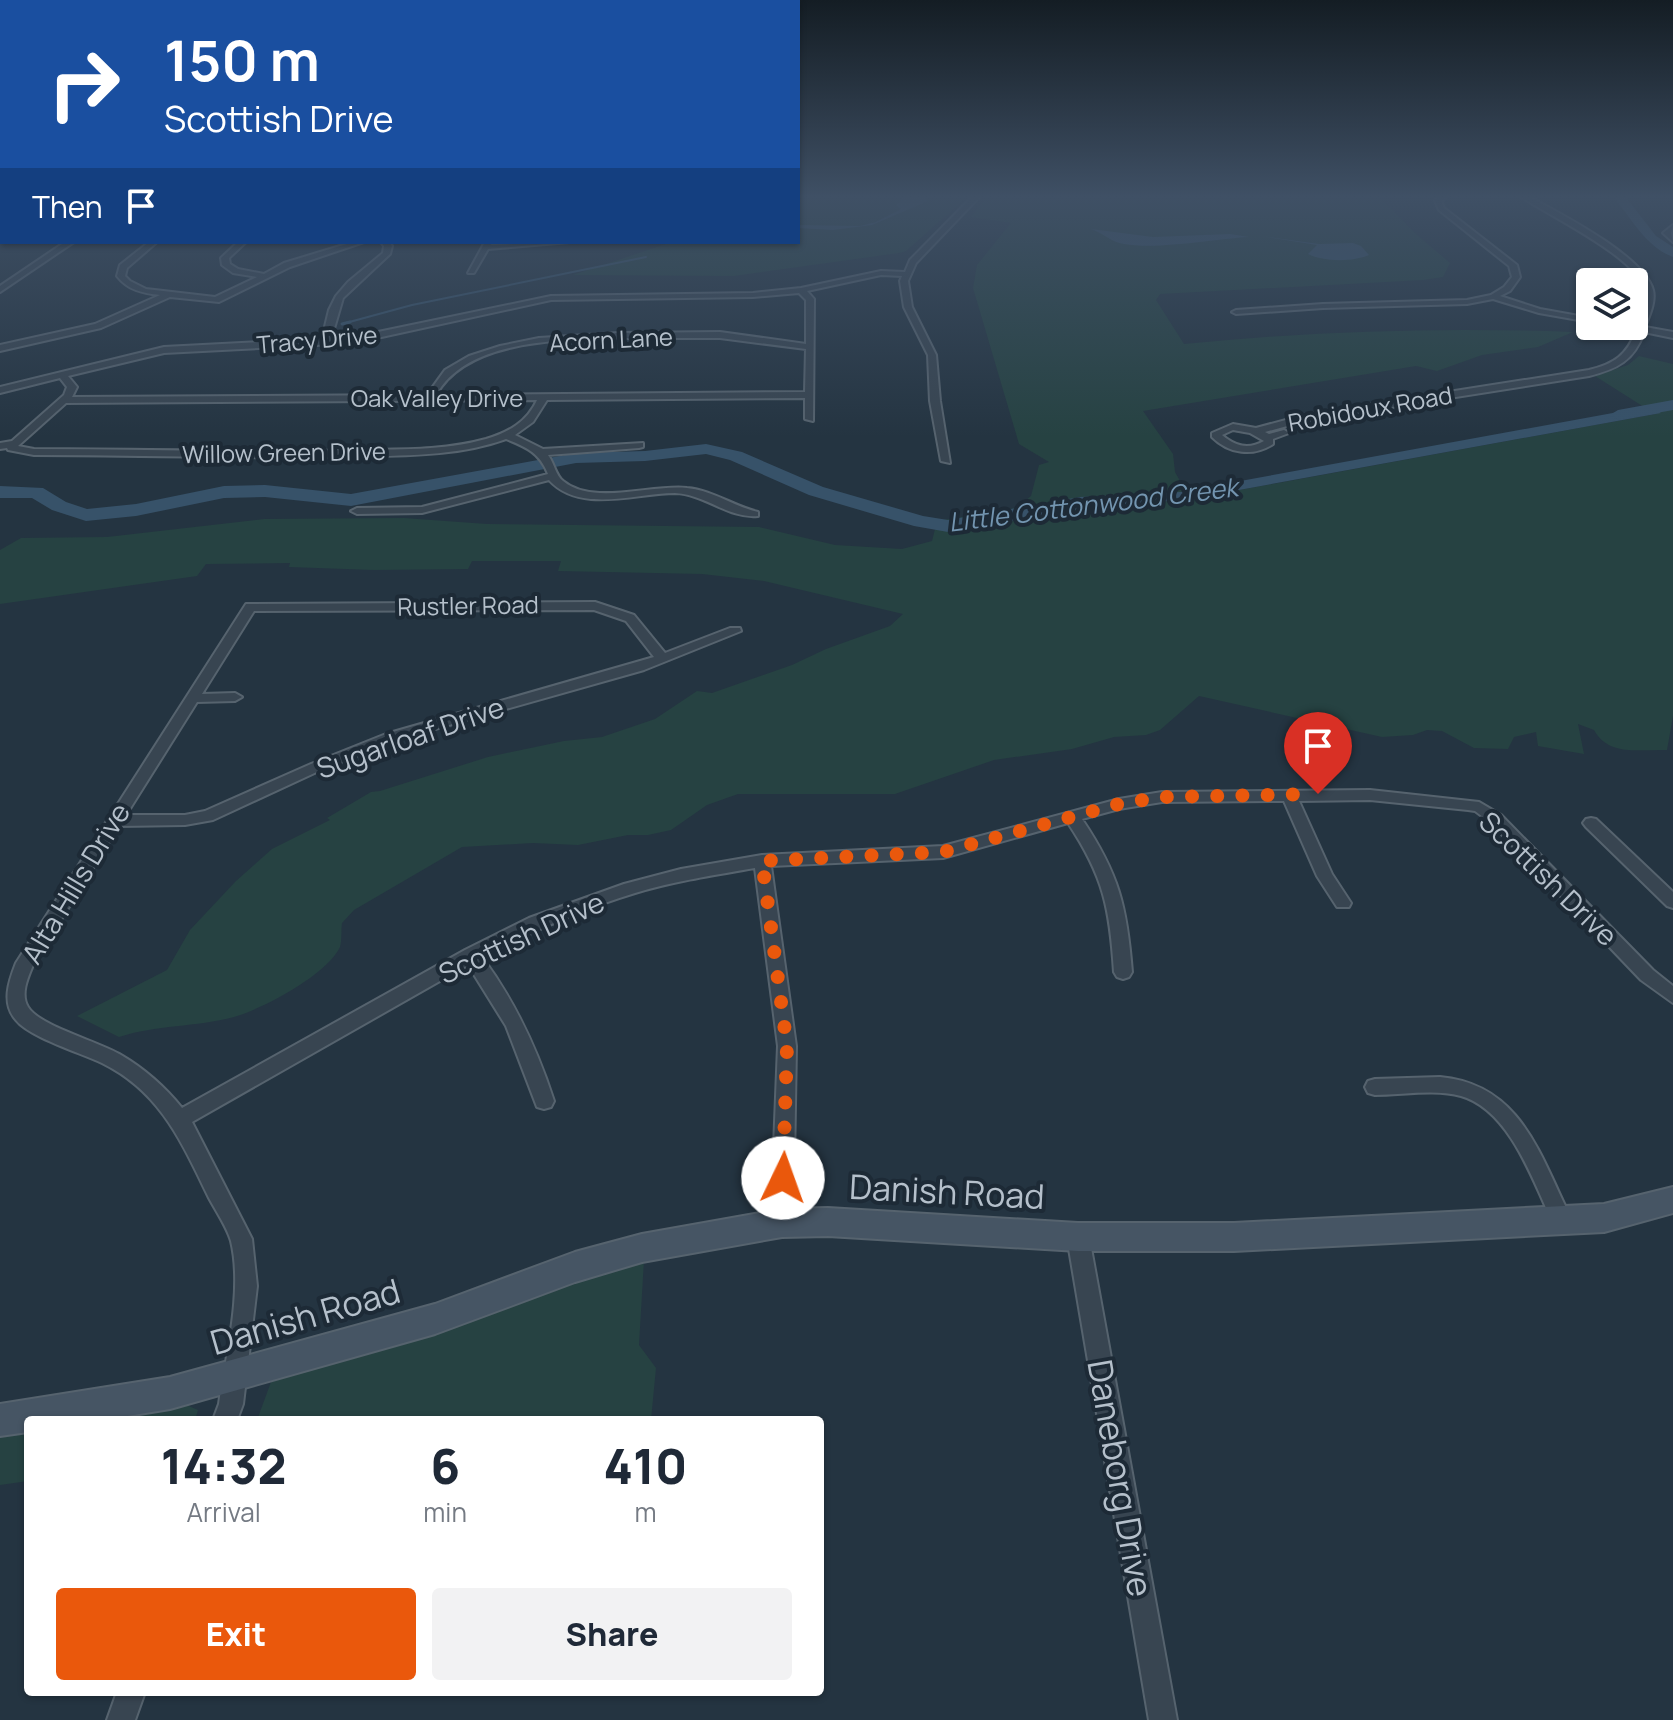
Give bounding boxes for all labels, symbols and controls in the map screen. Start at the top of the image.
text: 150 m [164,21,320,98]
icon: right [32,32,136,136]
text: Scottish Drive [164,94,394,143]
icon: arrive [119,184,163,228]
text: Then [32,186,103,227]
map controls [1576,268,1648,340]
button: layers [1576,268,1648,340]
street label: Tracy Drive [255,317,379,361]
street label: Acorn Lane [548,319,674,359]
street label: Robidoux Road [1285,377,1455,439]
street label: Oak Valley Drive [351,381,523,414]
street label: Willow Green Drive [182,434,386,470]
water label: Little Cottonwood Creek [946,468,1244,540]
street label: Rustler Road [397,587,539,623]
street label: Sugarloaf Drive [311,687,509,787]
pin [1284,712,1352,794]
icon: arrive [1296,724,1340,768]
street label: Alta Hills Drive [12,796,138,970]
street label: Scottish Drive [1472,802,1626,954]
street label: Scottish Drive [432,882,610,992]
position arrow [741,1136,825,1220]
street label: Danish Road [848,1163,1046,1219]
street label: Danish Road [205,1267,405,1365]
street label: Daneborg Drive [1078,1356,1164,1600]
text: 14:32 [161,1433,287,1498]
text: 6 [430,1433,460,1498]
text: 410 [604,1433,687,1498]
text: Arrival [187,1494,261,1530]
text: min [423,1494,467,1530]
text: m [634,1494,656,1530]
button: Exit [56,1588,416,1680]
button: Share [432,1588,792,1680]

